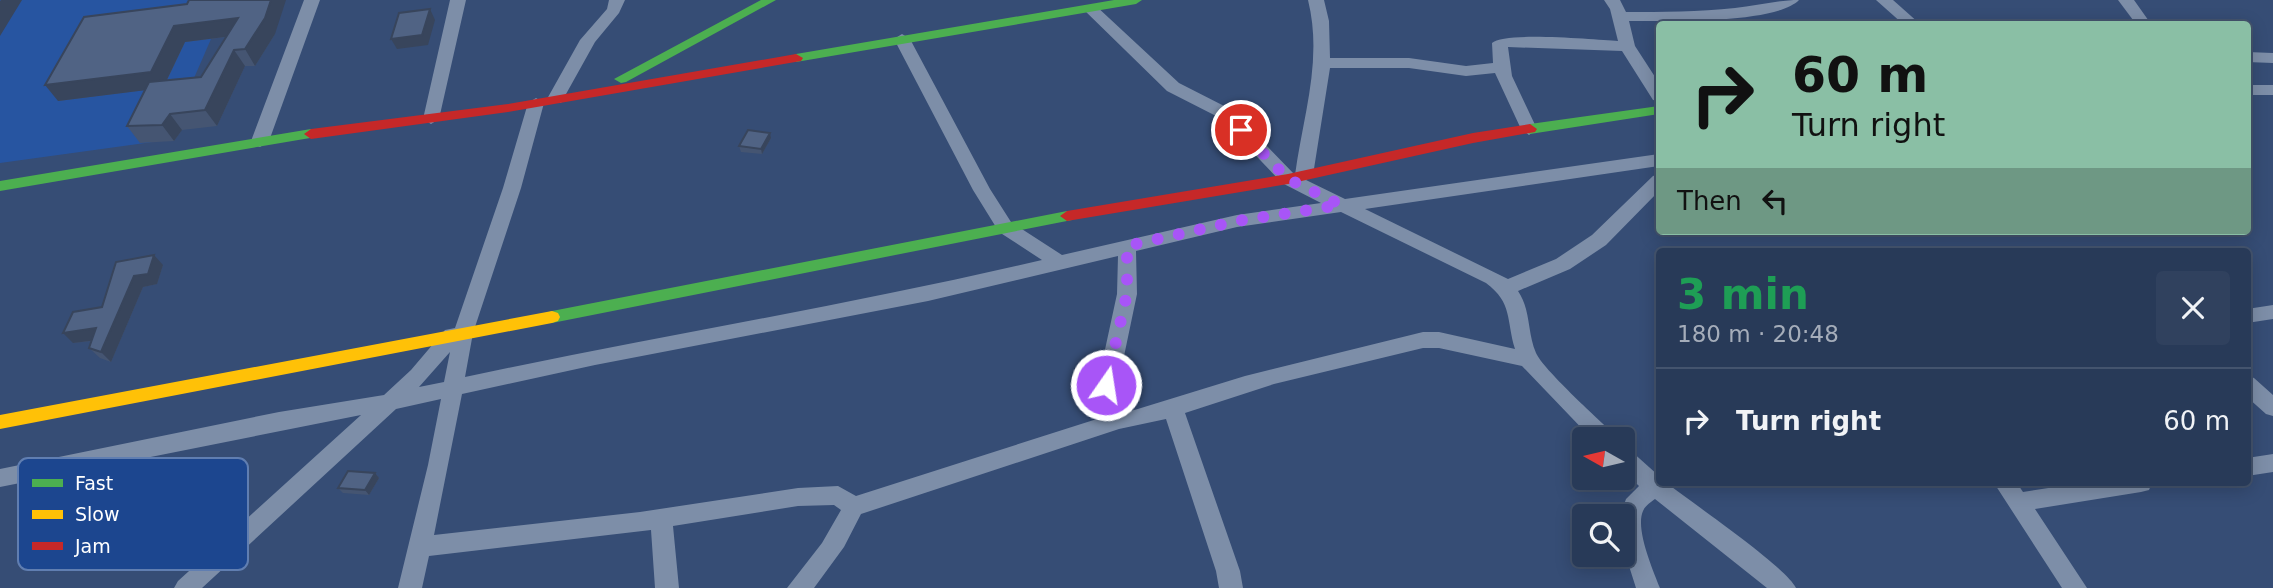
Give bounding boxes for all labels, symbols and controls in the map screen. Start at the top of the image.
text: 60 m [1792,47,1928,104]
icon: right [1677,49,1768,140]
pin [1211,100,1271,160]
text: Turn right [1792,106,1945,144]
icon: arrive [1222,111,1260,149]
icon: left [1756,182,1794,220]
text: Then [1677,186,1742,216]
text: 3 min [1677,270,1809,319]
button: close [2156,271,2230,345]
text: 180 m · 20:48 [1677,321,1839,347]
position arrow [1069,348,1143,422]
icon: right [1677,402,1715,440]
text: Turn right [1736,406,1881,436]
text: 60 m [2163,406,2230,436]
north arrow [1572,427,1634,490]
map controls [1572,427,1635,567]
legend [18,458,248,570]
text: Fast [75,472,113,494]
text: Slow [75,503,120,525]
button: search [1572,504,1635,567]
text: Jam [74,535,111,557]

